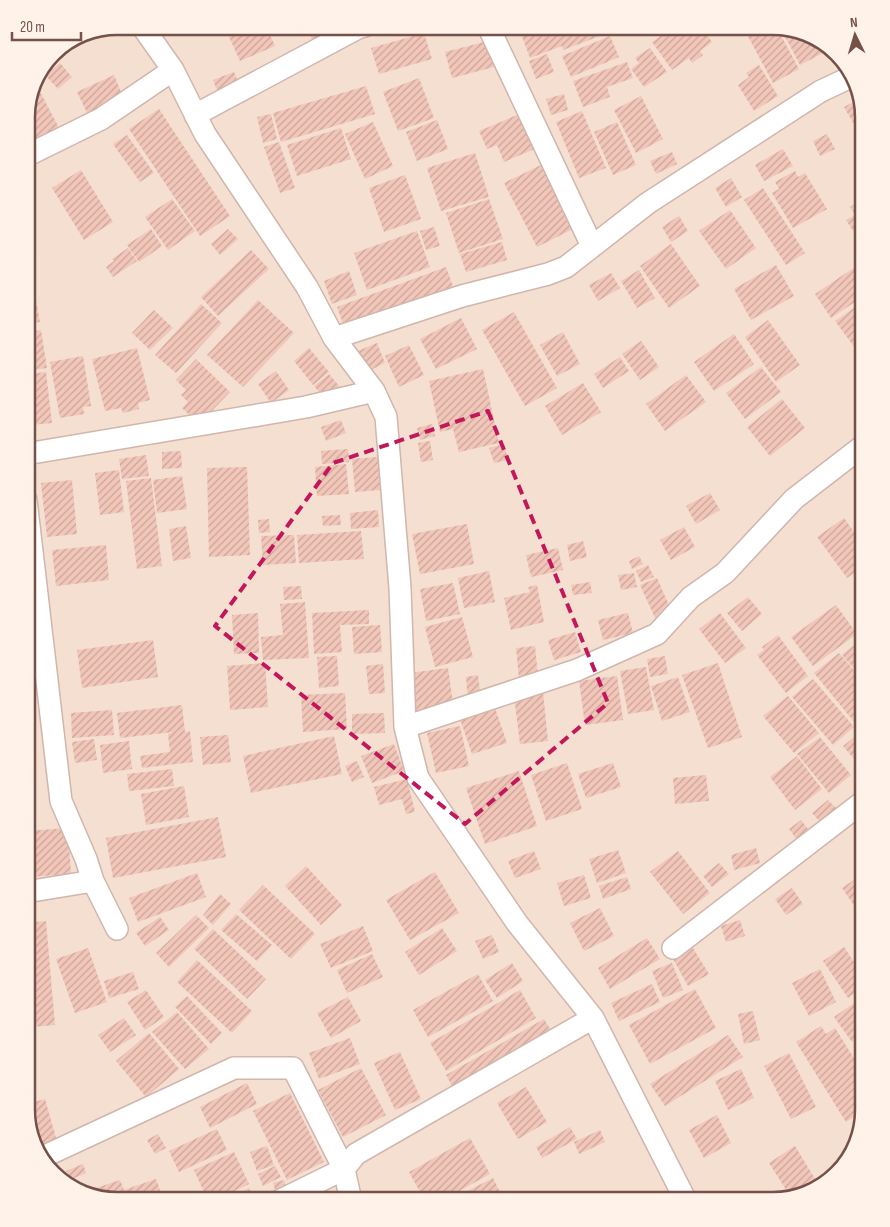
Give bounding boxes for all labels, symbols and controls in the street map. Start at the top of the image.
scale bar [12,10,81,42]
north arrow [830,10,880,60]
text: N [849,14,858,31]
text: 20 m [20,18,45,37]

